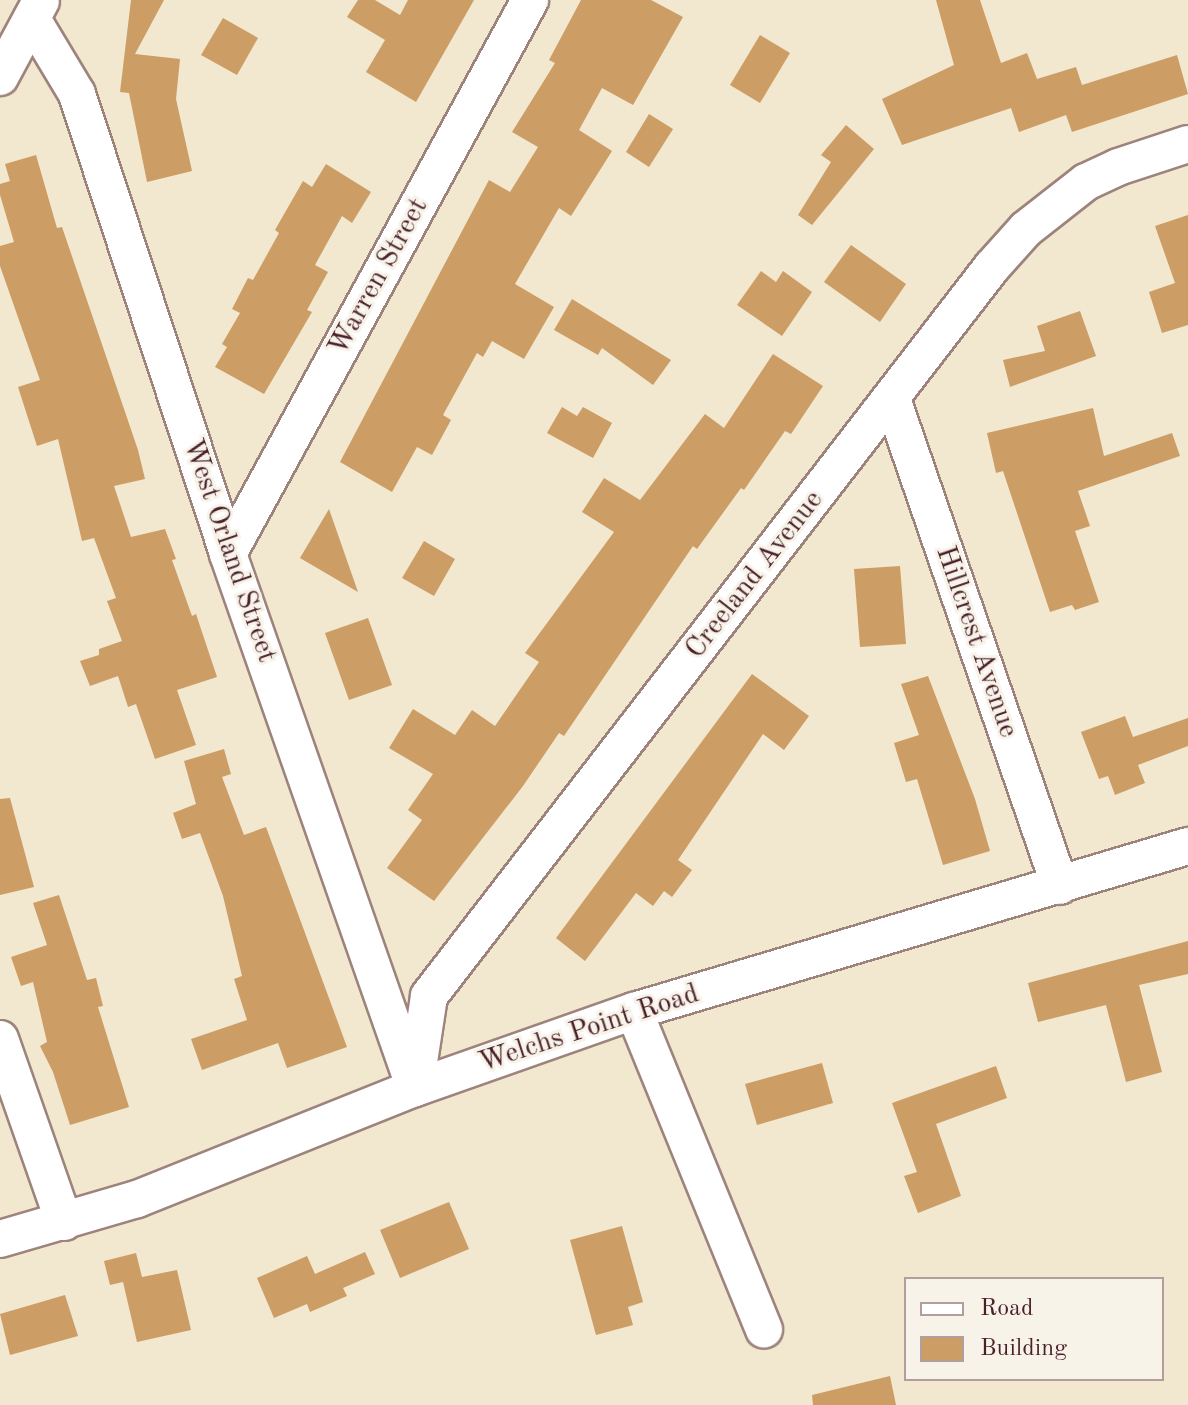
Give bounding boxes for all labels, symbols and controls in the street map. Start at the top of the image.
street label: Warren Street [322,193,436,361]
street label: West Orland Street [175,435,283,667]
street label: Creeland Avenue [679,484,831,666]
street label: Hillcrest Avenue [928,542,1024,742]
street label: Welchs Point Road [475,978,703,1080]
legend [904,1277,1164,1381]
text: Road [980,1297,1033,1321]
text: Building [980,1337,1067,1361]

